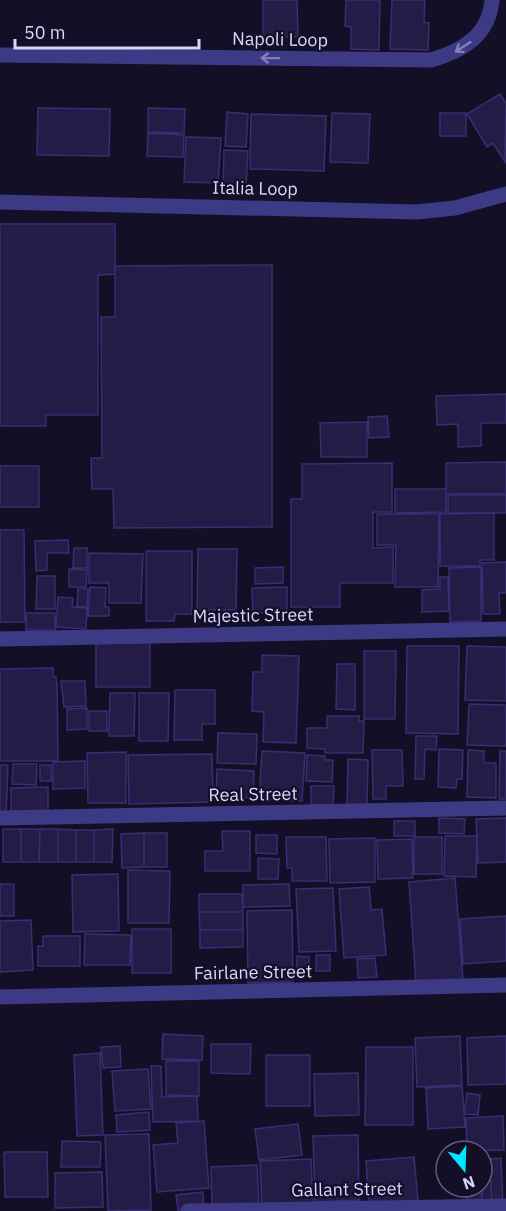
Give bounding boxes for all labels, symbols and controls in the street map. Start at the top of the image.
scale bar [15,12,200,50]
text: 50 m [24,21,66,44]
street label: Napoli Loop [232,27,328,51]
one-way arrow [454,41,471,54]
one-way arrow [261,52,281,64]
street label: Italia Loop [212,176,298,200]
street label: Majestic Street [192,602,314,628]
street label: Real Street [208,782,298,806]
street label: Fairlane Street [194,959,312,985]
north arrow [434,1139,494,1199]
text: N [460,1172,478,1195]
street label: Gallant Street [291,1177,403,1201]

